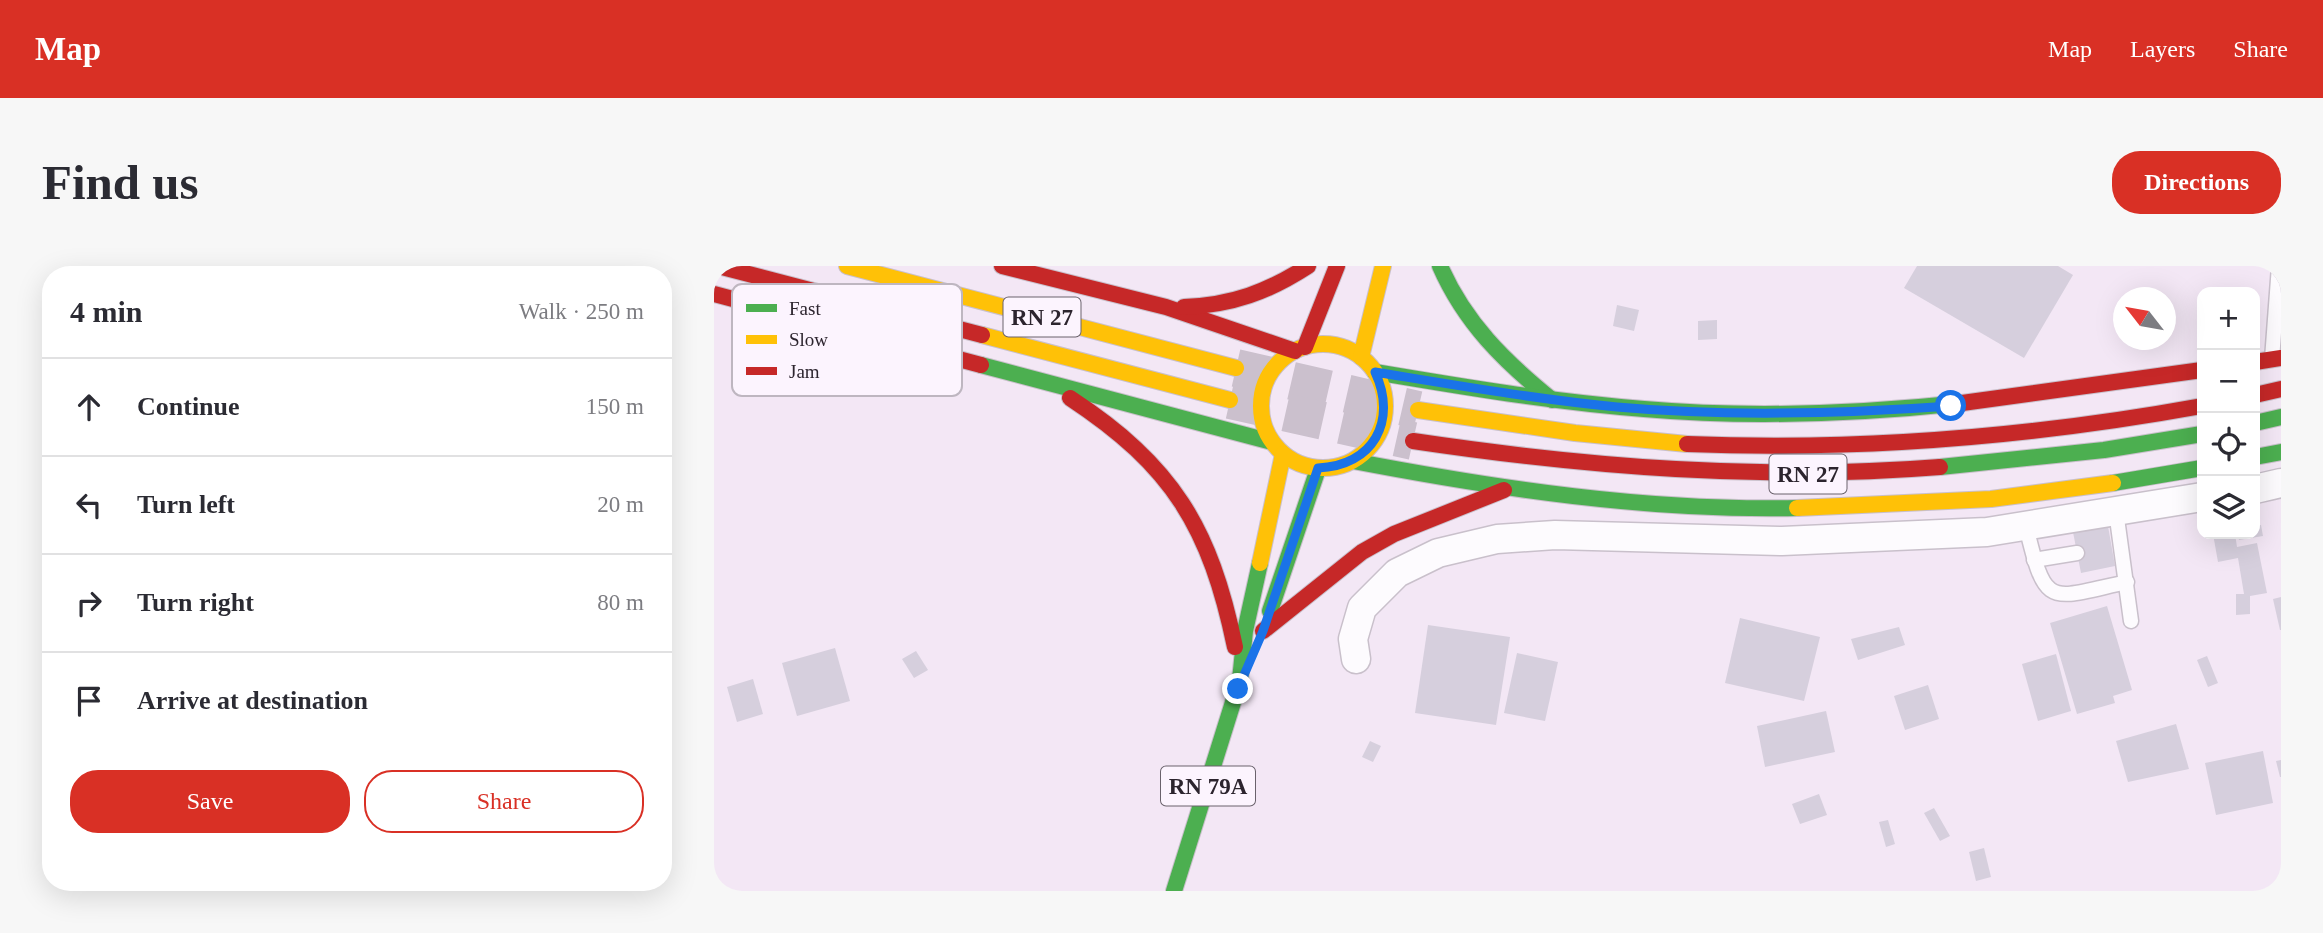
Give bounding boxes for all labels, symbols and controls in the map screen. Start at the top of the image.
text: Map [35,31,101,67]
text: Map [2048,36,2092,62]
text: Layers [2130,36,2195,62]
text: Share [2233,36,2288,62]
button: Directions [2112,151,2281,214]
text: Find us [42,155,199,210]
legend [732,284,962,396]
north arrow [2113,287,2176,350]
map controls [2197,287,2260,539]
button: + [2197,287,2260,350]
text: 4 min [70,295,143,328]
text: Fast [789,298,821,319]
road number: RN 27 [1004,298,1080,336]
text: Walk · 250 m [519,299,644,324]
text: Slow [789,329,828,350]
button: − [2197,350,2260,413]
text: Jam [789,361,820,382]
icon: ahead [70,388,108,426]
route start [1935,390,1966,421]
text: Continue [137,392,240,421]
text: 150 m [586,394,644,419]
button: locate [2197,413,2260,476]
road number: RN 27 [1770,454,1846,494]
button: layers [2197,476,2260,539]
icon: left [70,486,108,524]
text: Turn left [137,490,235,519]
text: 20 m [597,492,644,517]
icon: right [70,584,108,622]
text: Turn right [137,588,254,617]
text: 80 m [597,590,644,615]
route end [1222,673,1253,704]
icon: arrive [70,682,108,720]
text: Arrive at destination [137,686,368,715]
road number: RN 79A [1161,766,1255,806]
button: Save [70,770,350,833]
button: Share [364,770,644,833]

